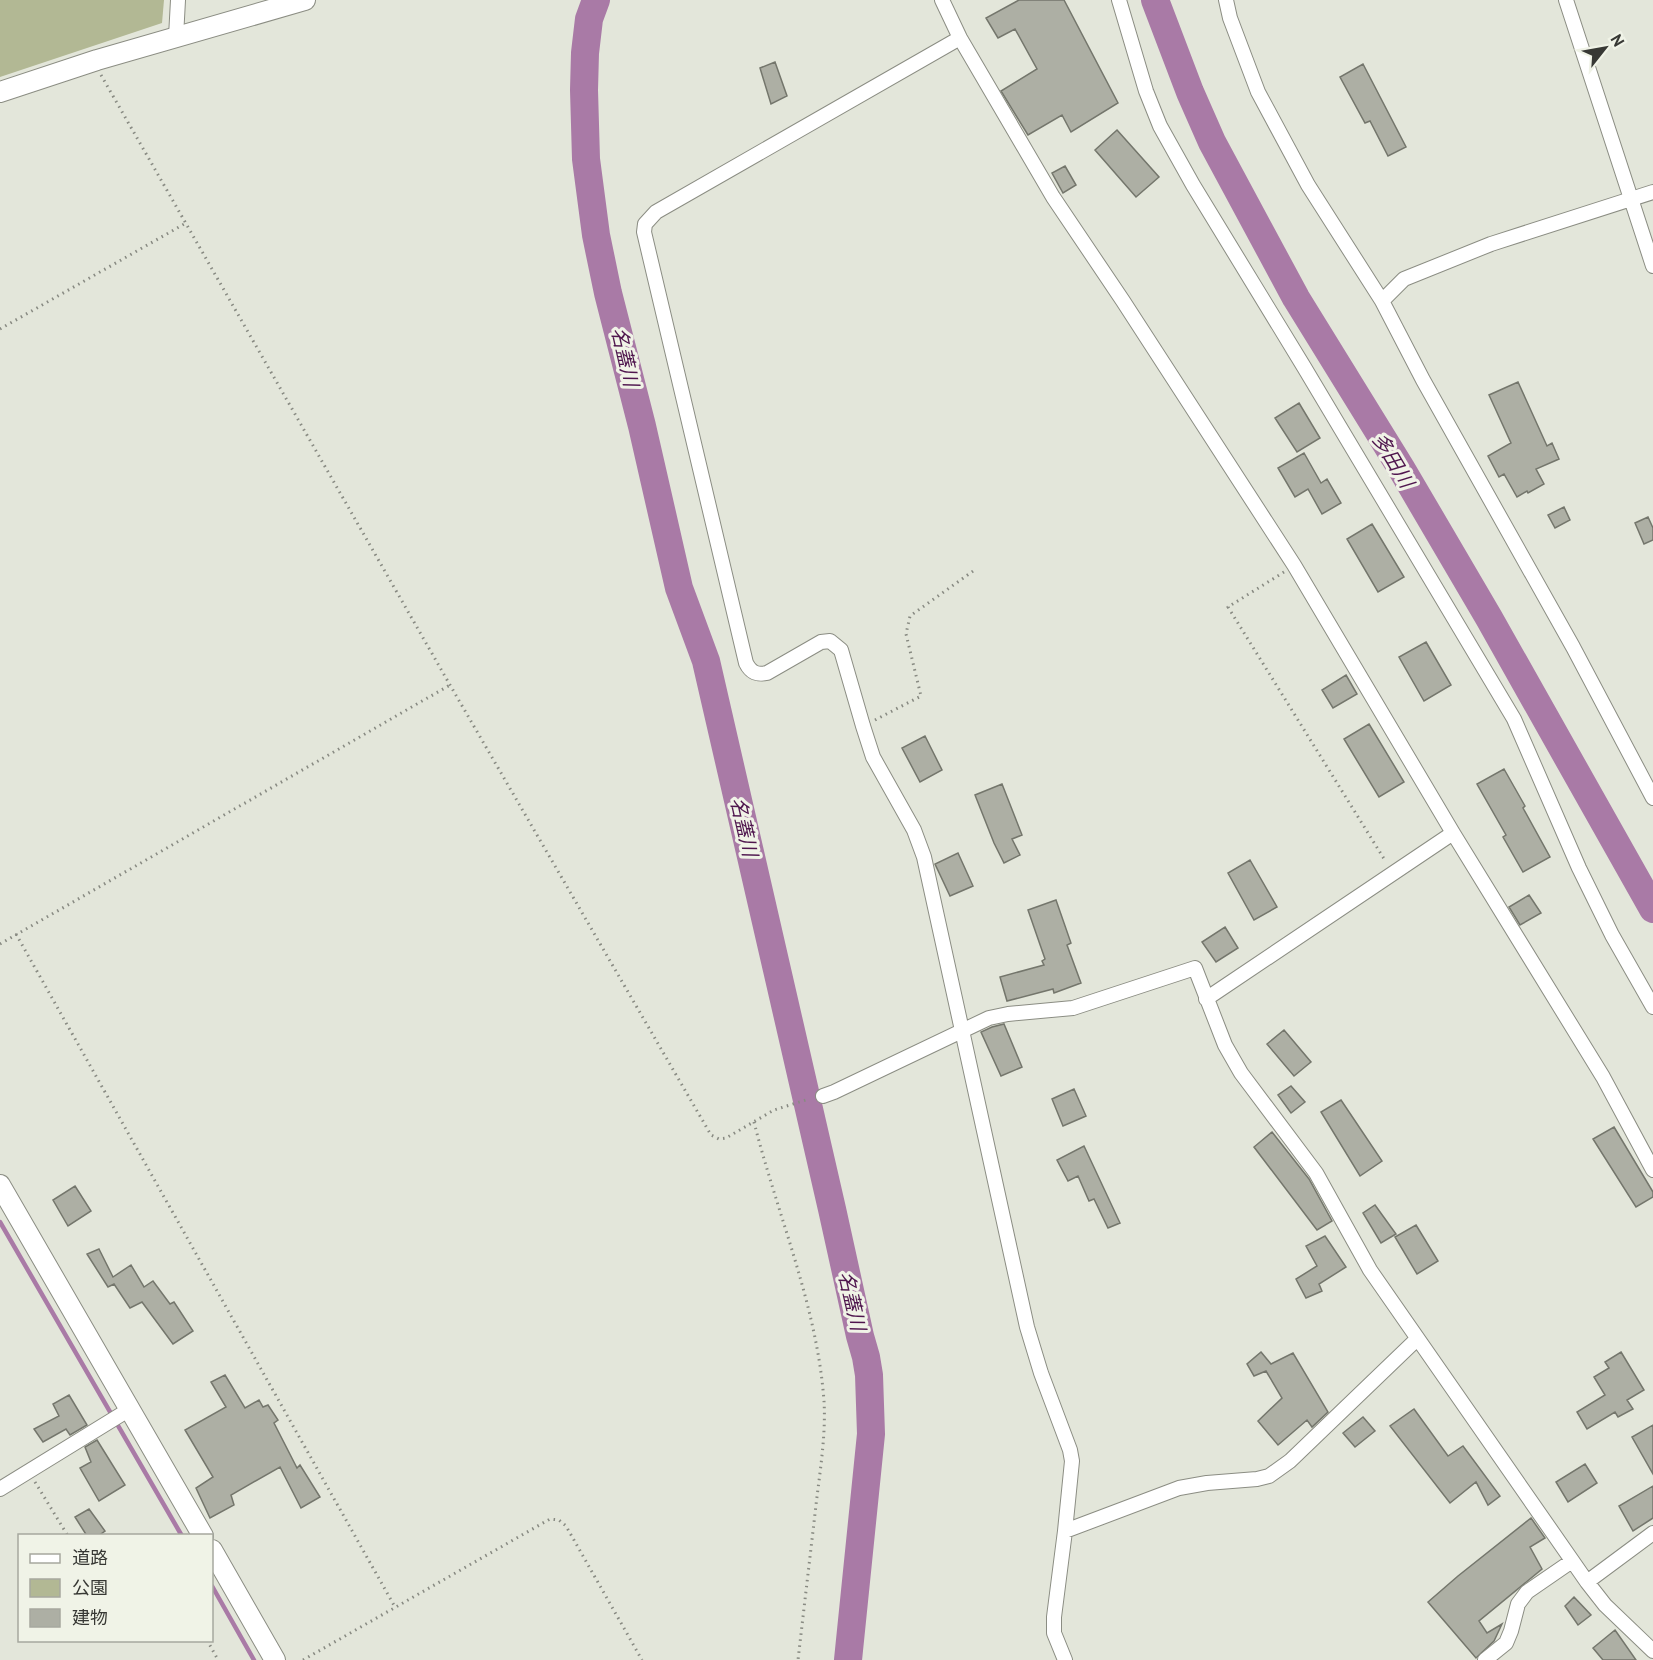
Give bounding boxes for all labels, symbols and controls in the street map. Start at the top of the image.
north arrow [1575,18,1635,78]
text: N [1607,31,1629,50]
water label: 名蓋川 [606,325,645,391]
water label: 多田川 [1366,428,1421,494]
water label: 名蓋川 [725,795,764,861]
water label: 名蓋川 [833,1269,872,1335]
legend [18,1534,213,1642]
text: 道路 [72,1546,108,1569]
text: 公園 [72,1576,108,1599]
text: 建物 [72,1606,108,1629]

